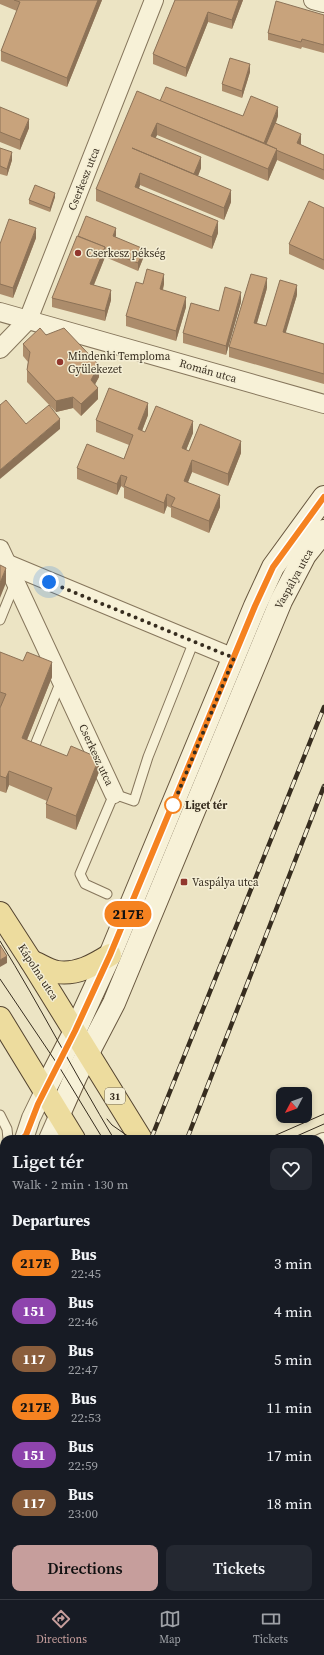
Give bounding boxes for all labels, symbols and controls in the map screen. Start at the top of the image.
street label: Cserkesz utca [65,145,104,213]
place label: Cserkesz pékség [86,246,166,261]
marker: Cserkesz pékség [73,248,83,258]
place label: Mindenki Temploma Gyülekezet [68,349,171,377]
street label: Román utca [178,356,239,386]
marker: Mindenki Temploma Gyülekezet [55,357,65,367]
street label: Vaspálya utca [271,546,317,612]
your location [39,572,59,592]
street label: Cserkesz utca [75,722,117,789]
marker: Liget tér [164,796,182,814]
place label: Liget tér [185,798,228,813]
place label: Vaspálya utca [192,875,259,890]
marker: Vaspálya utca [179,877,189,887]
line badge: 217E [100,901,156,927]
text: 217E [112,904,144,924]
street label: Kápolna utca [14,941,62,1003]
north arrow [276,1087,312,1123]
map controls [276,1087,312,1123]
road number: 31 [105,1088,125,1104]
text: Liget tér [12,1148,84,1174]
button: heart [270,1148,312,1190]
text: Walk · 2 min · 130 m [12,1176,128,1193]
text: Departures [12,1210,90,1231]
text: Bus [71,1244,97,1265]
text: 217E [20,1253,51,1273]
text: 3 min [274,1253,312,1274]
text: 22:45 [71,1265,101,1282]
text: Bus [68,1292,94,1313]
text: 151 [23,1301,45,1321]
text: 4 min [274,1301,312,1322]
text: 22:46 [68,1313,98,1330]
text: Bus [68,1340,94,1361]
text: 117 [23,1349,45,1369]
text: 5 min [274,1349,312,1370]
text: 22:47 [68,1361,98,1378]
text: Bus [71,1388,97,1409]
text: 217E [20,1397,51,1417]
text: 11 min [266,1397,312,1418]
text: 22:53 [71,1409,101,1426]
text: Bus [68,1436,94,1457]
text: 151 [23,1445,45,1465]
text: 17 min [266,1445,312,1466]
text: 22:59 [68,1457,98,1474]
text: Bus [68,1484,94,1505]
text: 117 [23,1493,45,1513]
text: 18 min [266,1493,312,1514]
text: 23:00 [68,1505,98,1522]
button: Directions [12,1545,158,1591]
button: Tickets [166,1545,312,1591]
tab: Directions [36,1608,87,1647]
tab: Map [159,1608,181,1647]
tab: Tickets [253,1608,288,1647]

